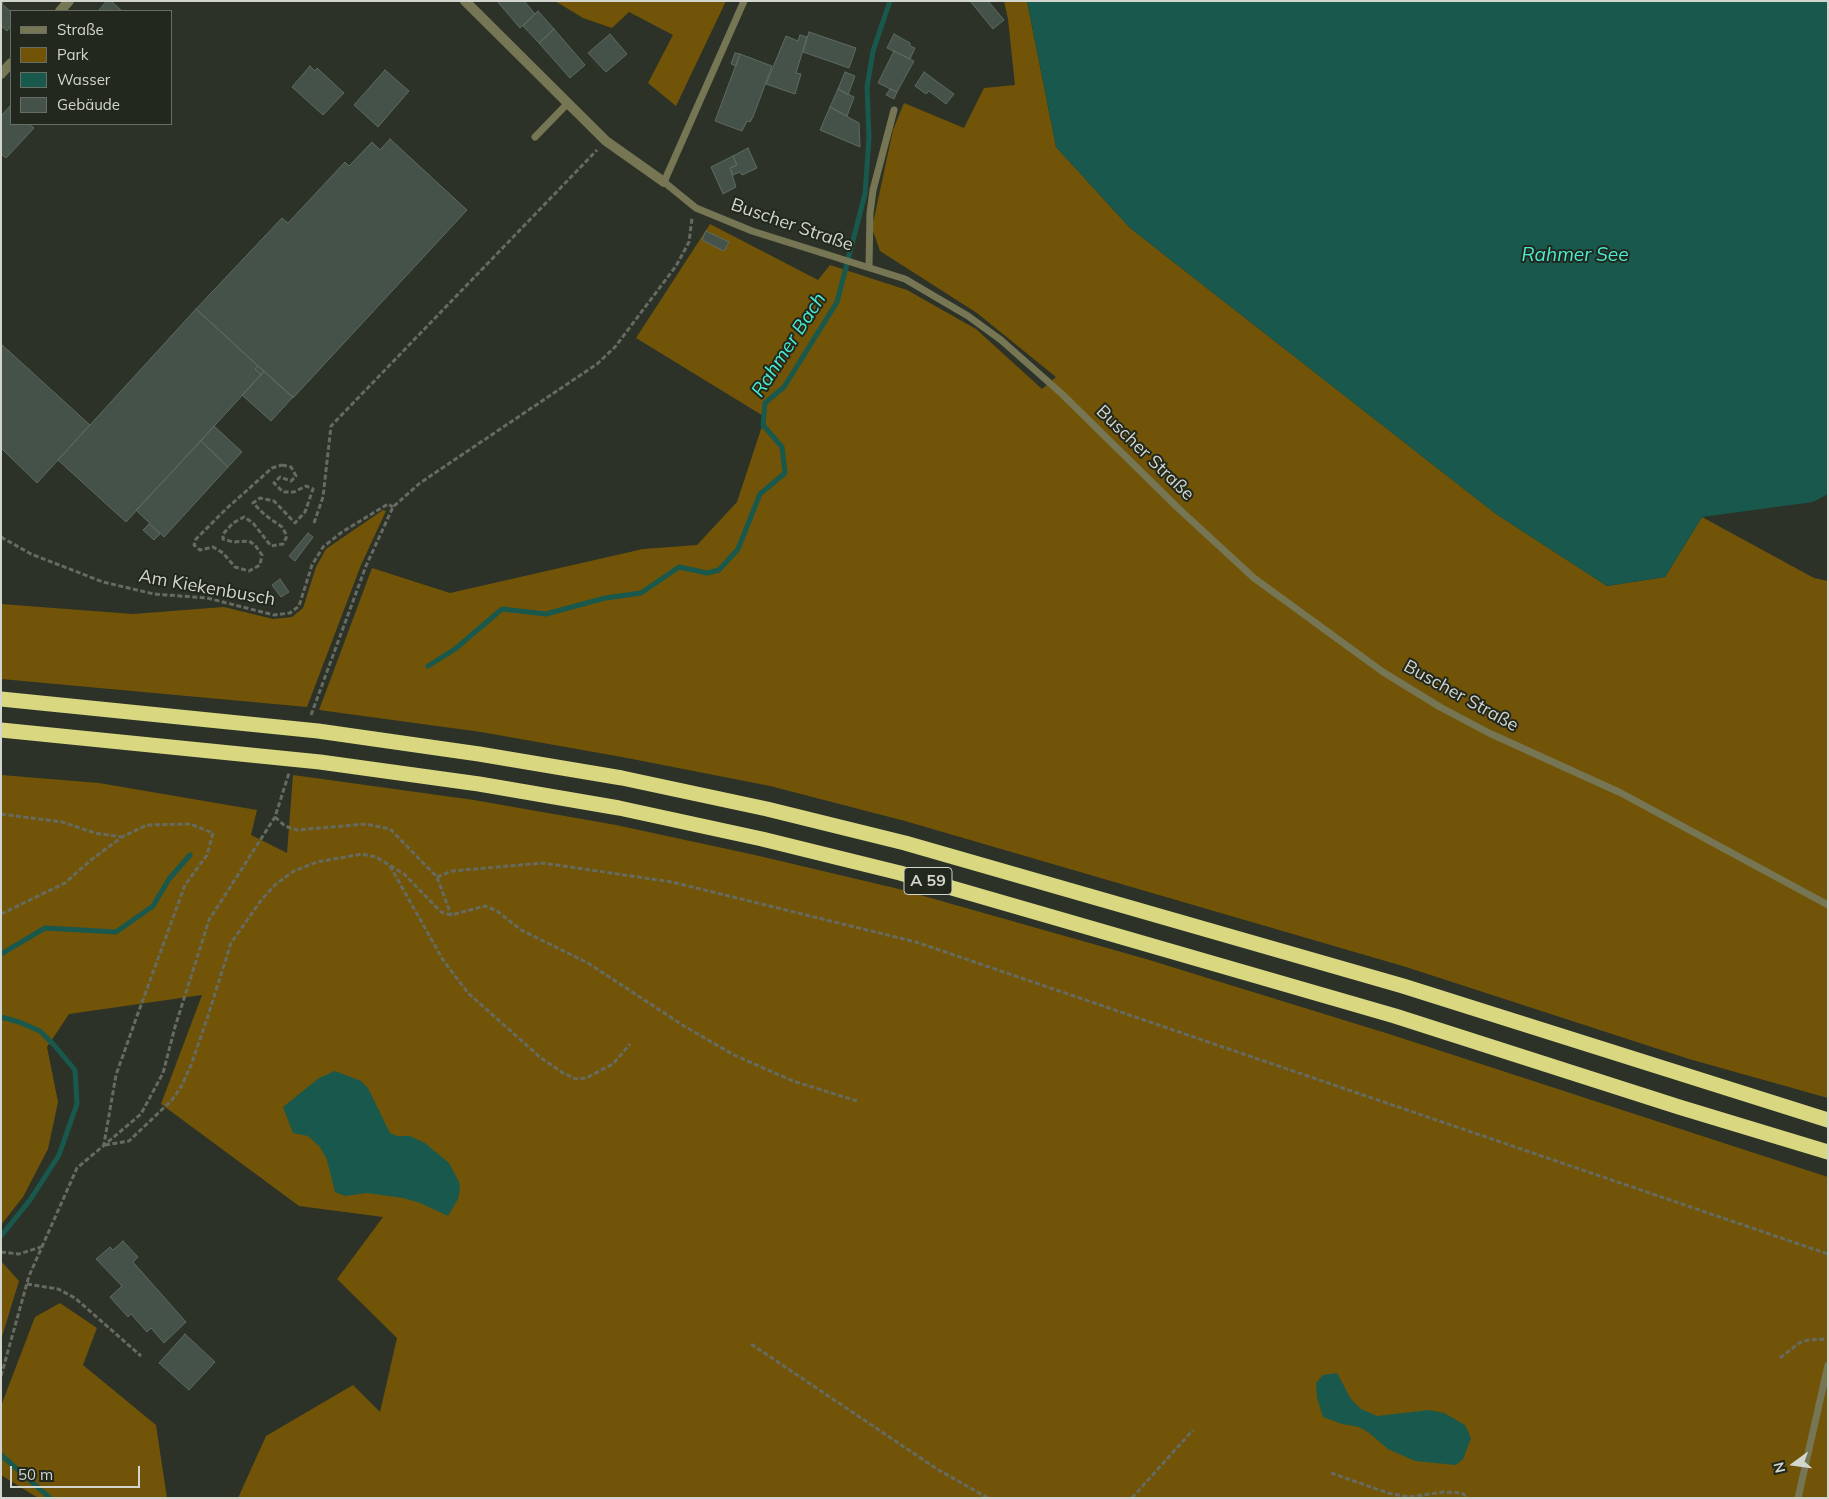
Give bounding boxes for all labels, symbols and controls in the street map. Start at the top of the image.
legend [10,10,172,125]
text: Straße [57,20,104,39]
text: Park [57,45,89,64]
text: Wasser [57,70,110,89]
text: Gebäude [57,95,120,114]
street label: Buscher Straße [728,194,856,256]
water label: Rahmer See [1521,244,1629,266]
water label: Rahmer Bach [747,289,831,401]
street label: Buscher Straße [1091,401,1199,505]
street label: Am Kiekenbusch [137,565,277,611]
street label: Buscher Straße [1400,656,1522,736]
road number: A 59 [904,868,952,894]
north arrow [1769,1439,1819,1489]
scale bar [12,1456,142,1488]
text: N [1769,1460,1789,1475]
text: 50 m [18,1465,53,1484]

